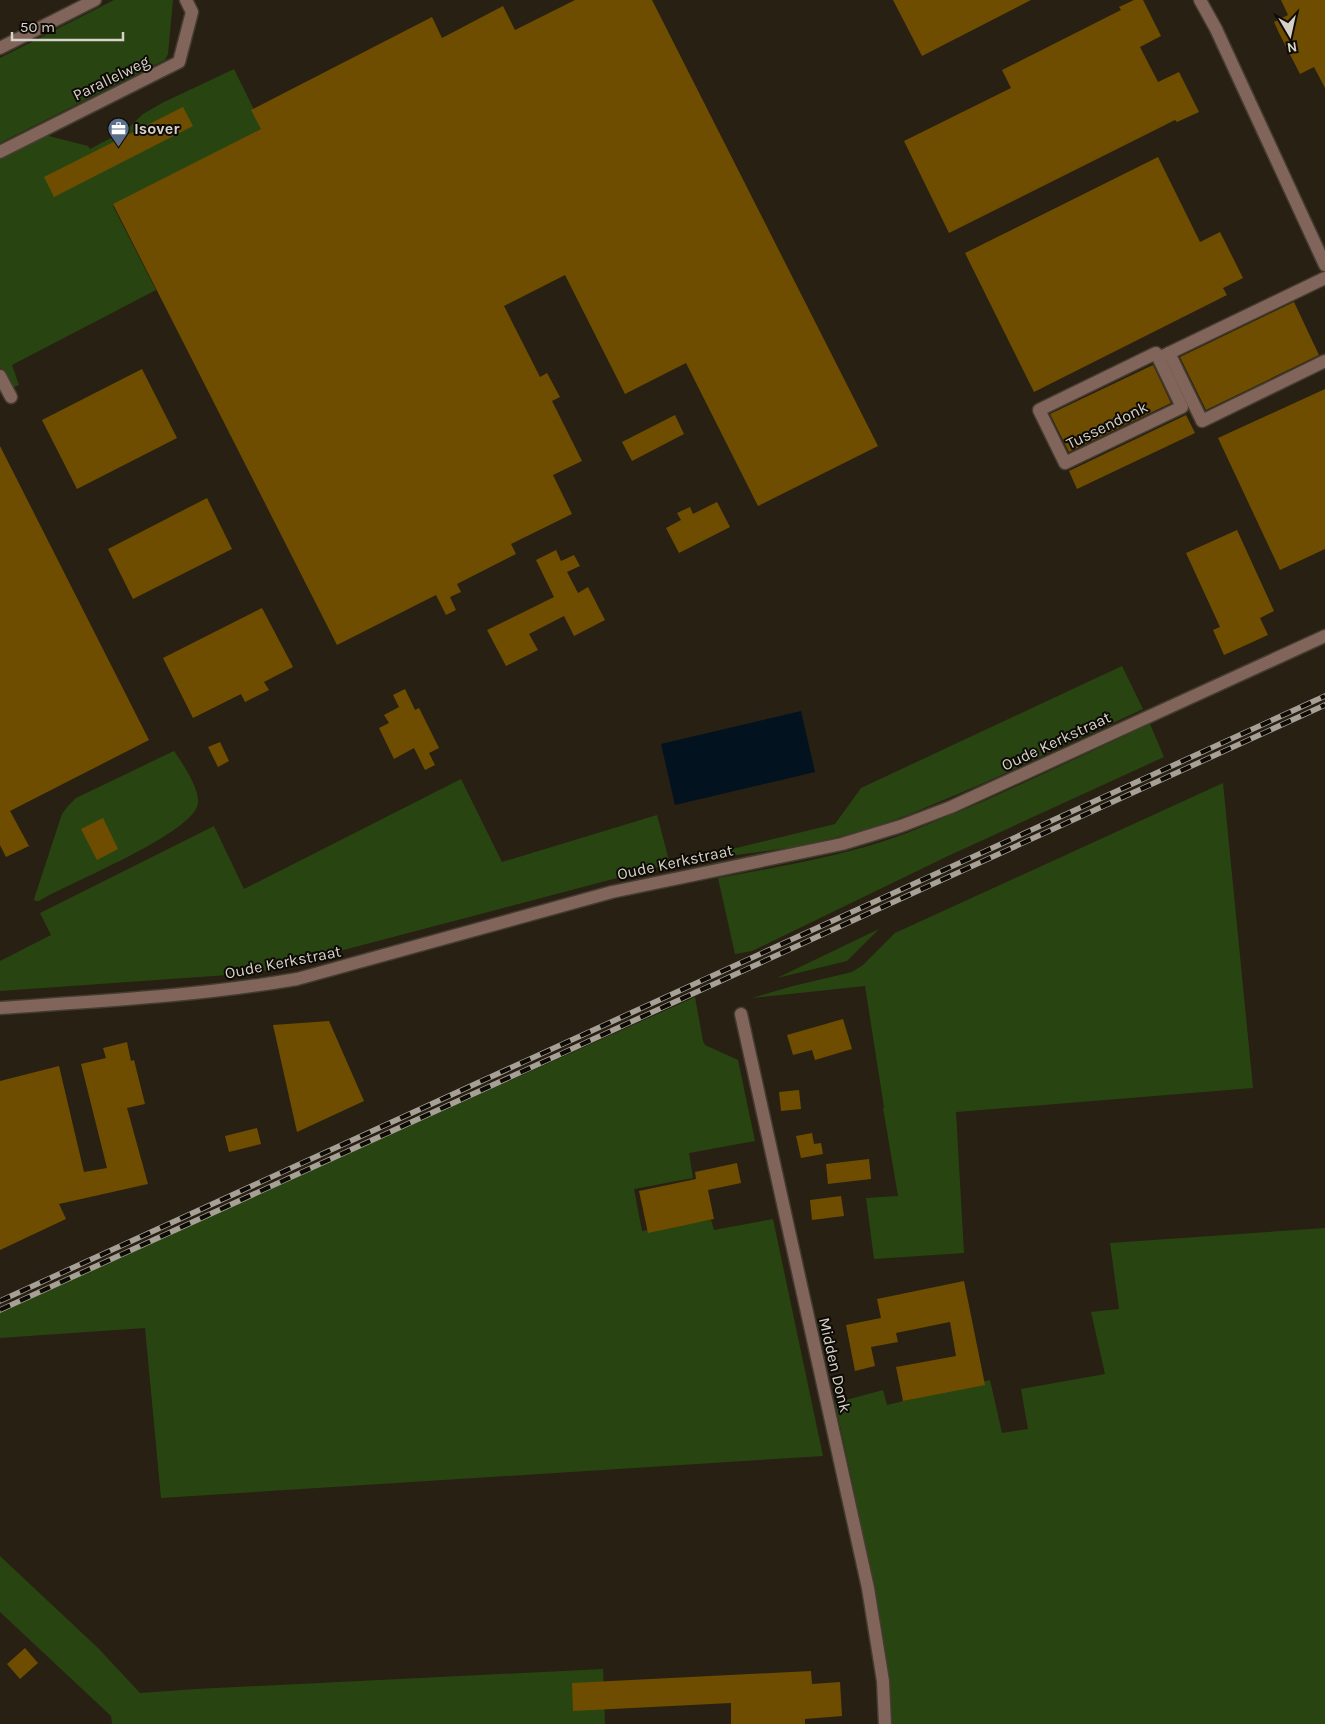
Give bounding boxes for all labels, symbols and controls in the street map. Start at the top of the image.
scale bar [12,10,124,42]
north arrow [1265,10,1315,60]
text: 50 m [20,18,55,36]
text: N [1286,38,1298,57]
street label: Parallelweg [70,51,152,105]
office icon: Isover [106,116,130,147]
place label: Isover [134,119,180,138]
street label: Tussendonk [1063,397,1151,453]
street label: Oude Kerkstraat [998,707,1114,775]
street label: Oude Kerkstraat [615,840,735,884]
street label: Oude Kerkstraat [223,941,343,983]
street label: Midden Donk [815,1316,855,1414]

